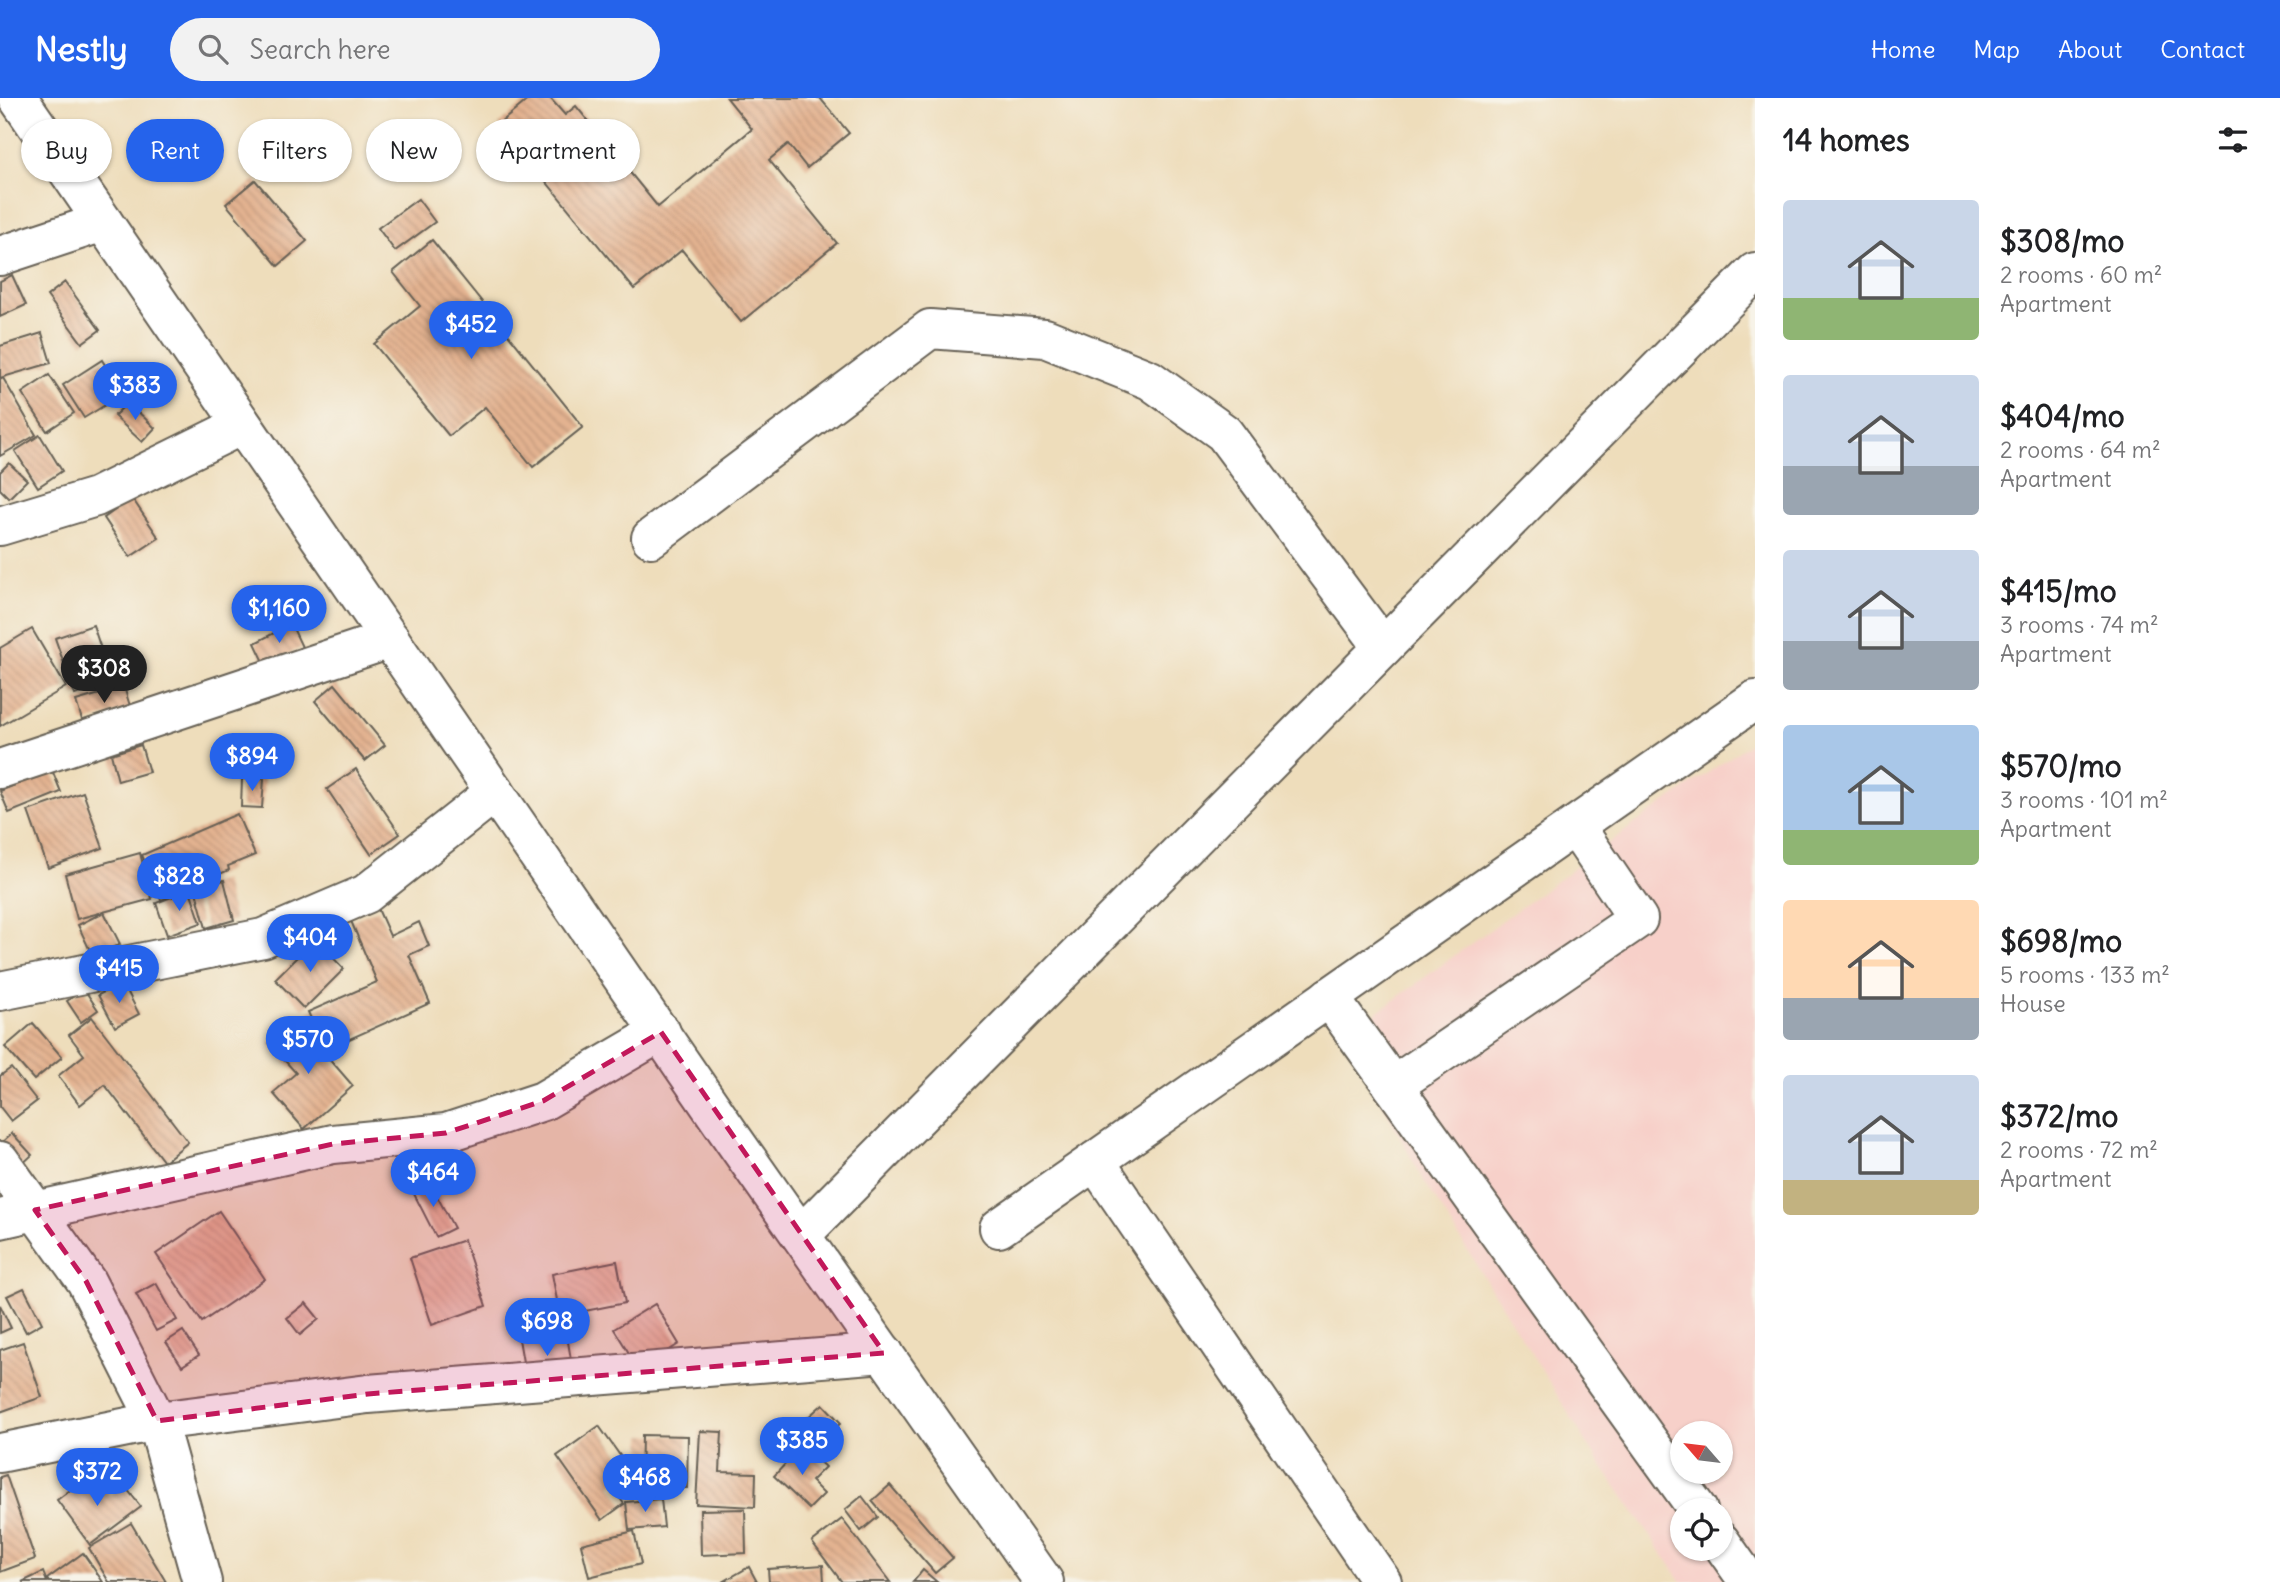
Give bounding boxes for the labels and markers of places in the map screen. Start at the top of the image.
pin: $452 [430,302,512,361]
pin: $383 [94,362,176,422]
pin: $1,160 [222,586,336,645]
pin: $308 [63,646,145,705]
pin: $894 [211,734,293,793]
pin: $828 [138,854,220,913]
pin: $404 [269,914,351,974]
pin: $415 [78,946,160,1005]
pin: $570 [267,1016,349,1076]
pin: $464 [392,1150,474,1209]
pin: $698 [506,1298,588,1358]
pin: $385 [761,1418,843,1477]
pin: $372 [56,1448,138,1508]
pin: $468 [604,1454,686,1514]

